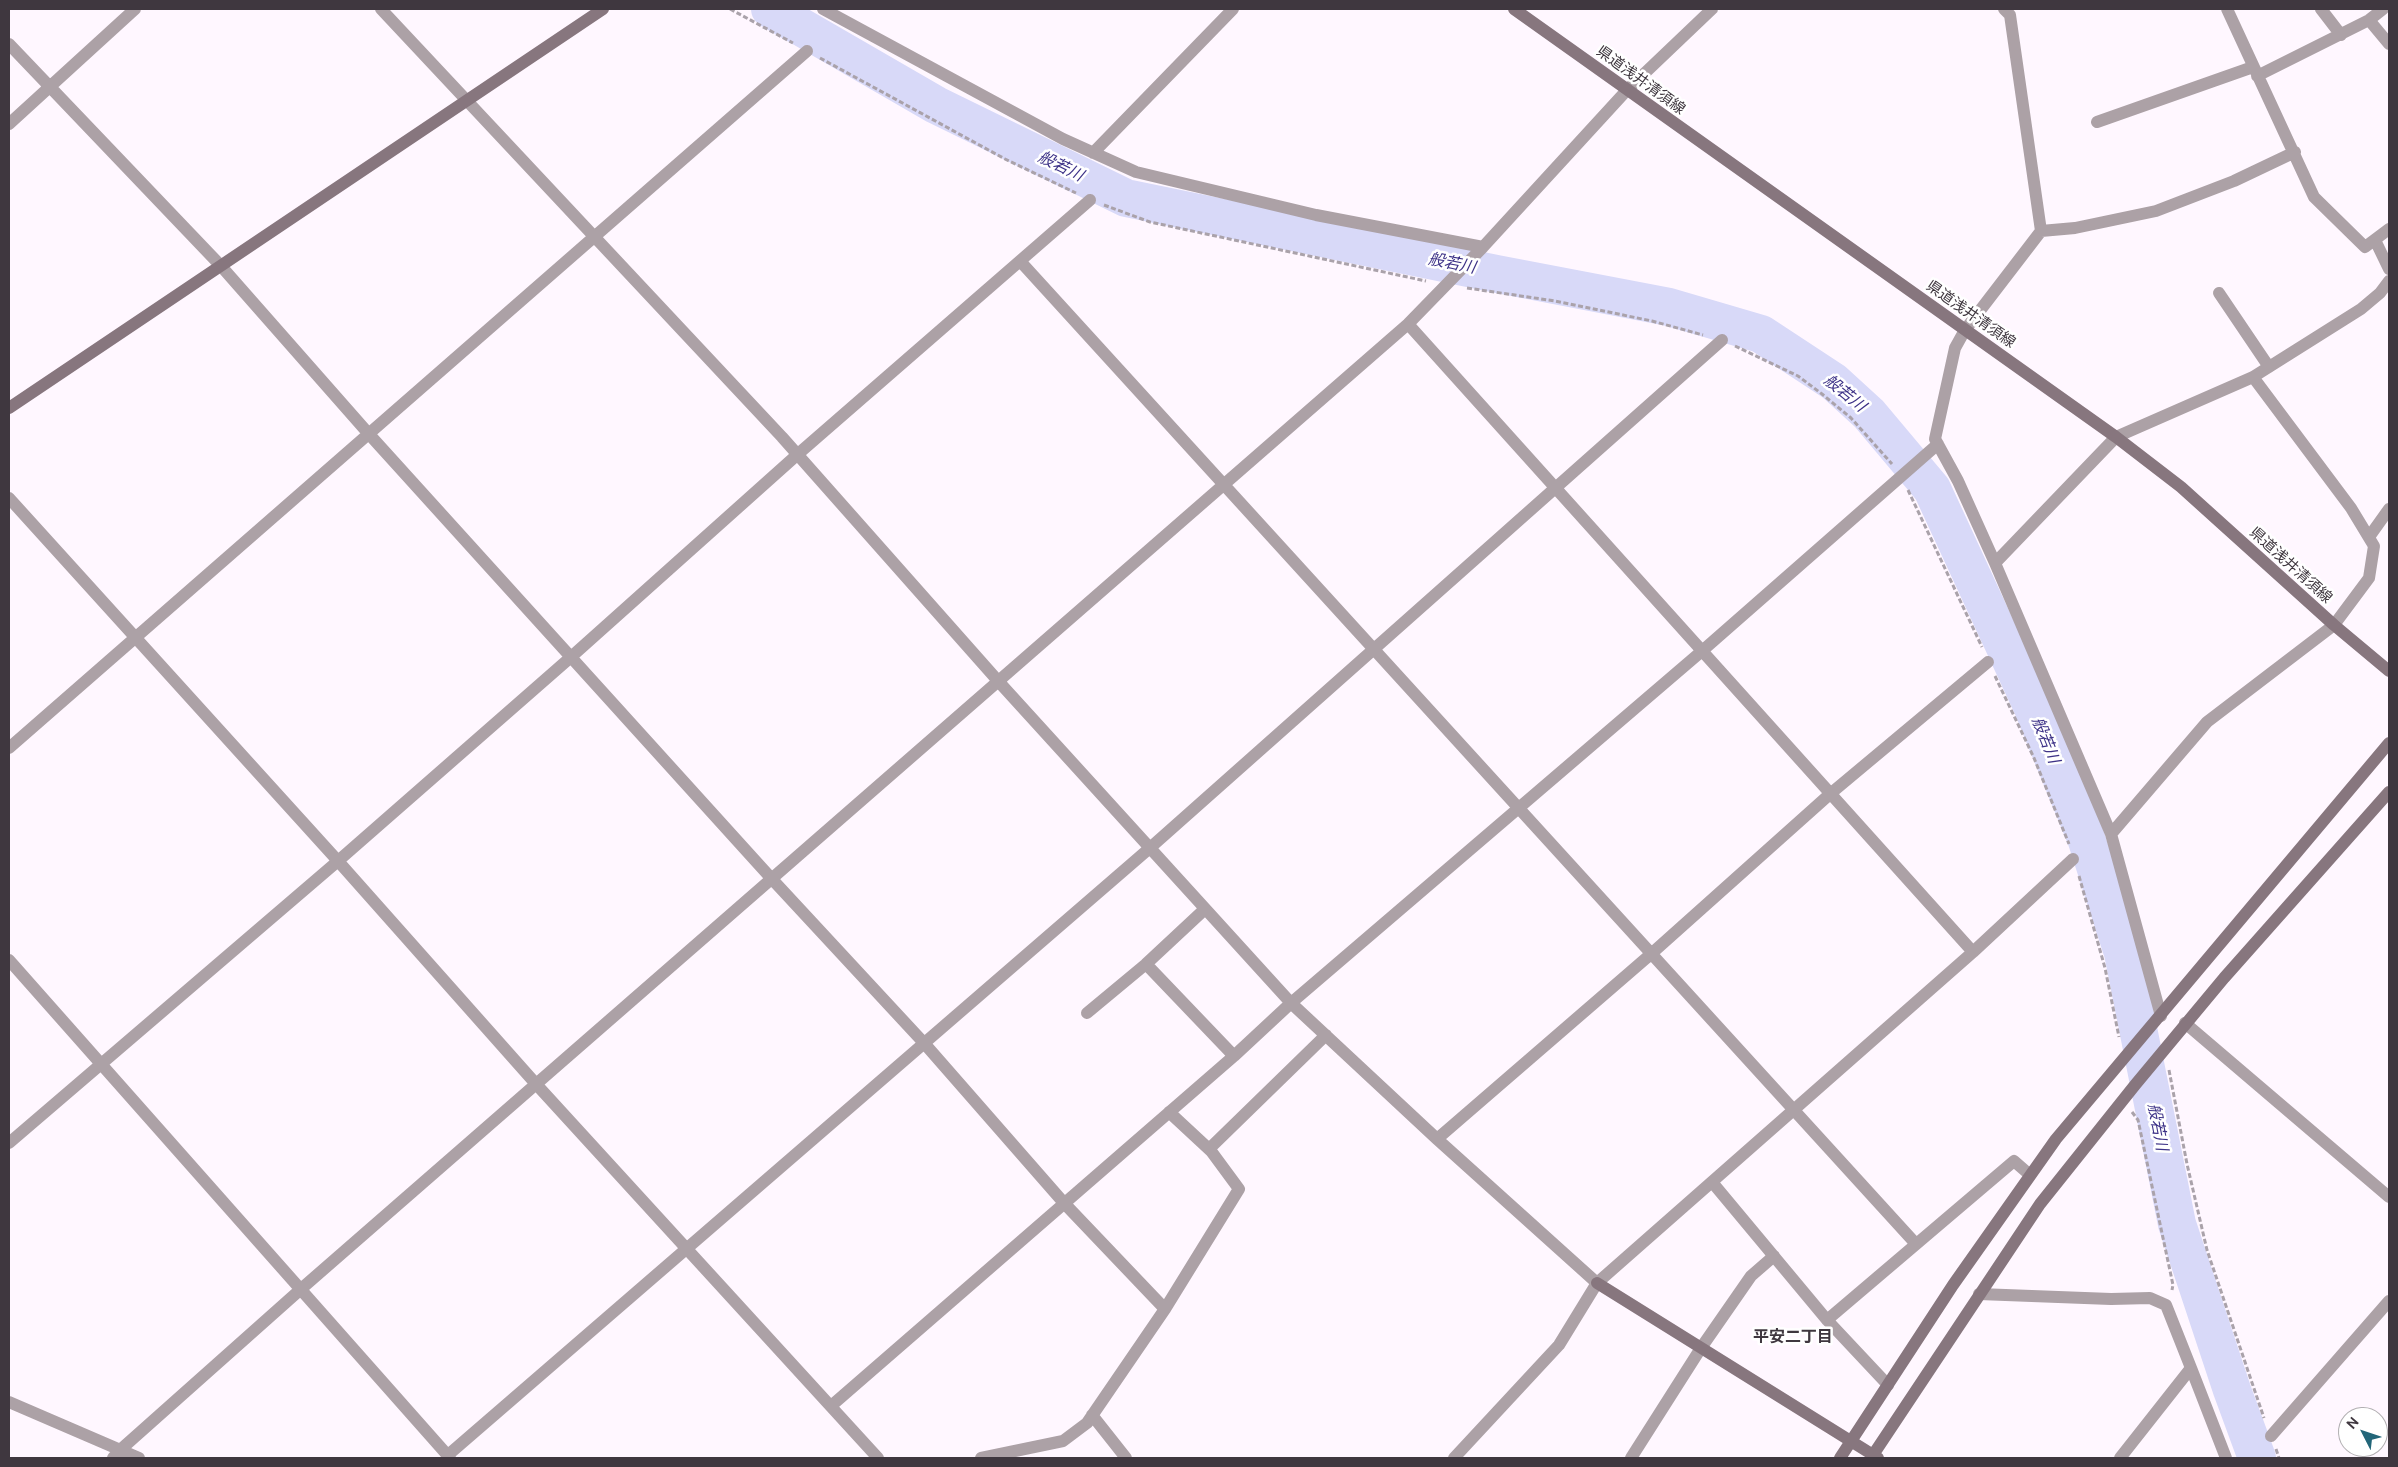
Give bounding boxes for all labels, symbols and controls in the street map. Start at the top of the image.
street label: 県道浅井清須線 [1593,42,1689,118]
water label: 般若川 [1035,147,1087,185]
water label: 般若川 [1427,249,1477,277]
street label: 県道浅井清須線 [1923,277,2019,351]
water label: 般若川 [1820,370,1870,416]
street label: 県道浅井清須線 [2246,523,2336,607]
water label: 般若川 [2028,714,2064,766]
water label: 般若川 [2144,1102,2172,1152]
district label: 平安二丁目 [1753,1327,1833,1347]
north arrow [2338,1407,2388,1457]
text: N [2343,1414,2362,1432]

